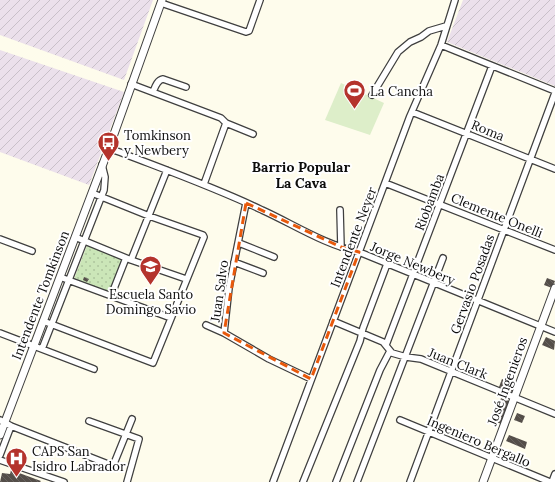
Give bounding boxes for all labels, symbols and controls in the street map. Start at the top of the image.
sports icon: La Cancha [341,78,367,111]
place label: La Cancha [370,83,433,100]
street label: Roma [469,116,507,145]
place label: Tomkinson y Newbery [124,127,191,159]
bus stop icon: Tomkinson y Newbery [96,129,122,162]
district label: Barrio Popular La Cava [252,158,350,192]
street label: Riobamba [411,171,448,233]
street label: Intendente Neyer [326,184,381,290]
street label: Clemente Onelli [448,189,546,242]
street label: Intendente Tomkinson [8,228,73,362]
street label: Gervasio Posadas [447,232,498,336]
street label: Jorge Newbery [367,238,458,289]
school or university icon: Escuela Santo Domingo Savio [138,253,164,286]
street label: Juan Salvo [207,259,232,324]
place label: Escuela Santo Domingo Savio [106,286,197,318]
street label: José Ingenieros [483,335,531,429]
street label: Juan Clark [425,343,490,383]
street label: Ingeniero Bergallo [425,412,533,471]
place label: CAPS San Isidro Labrador [32,443,126,475]
hospital icon: CAPS San Isidro Labrador [3,445,29,478]

